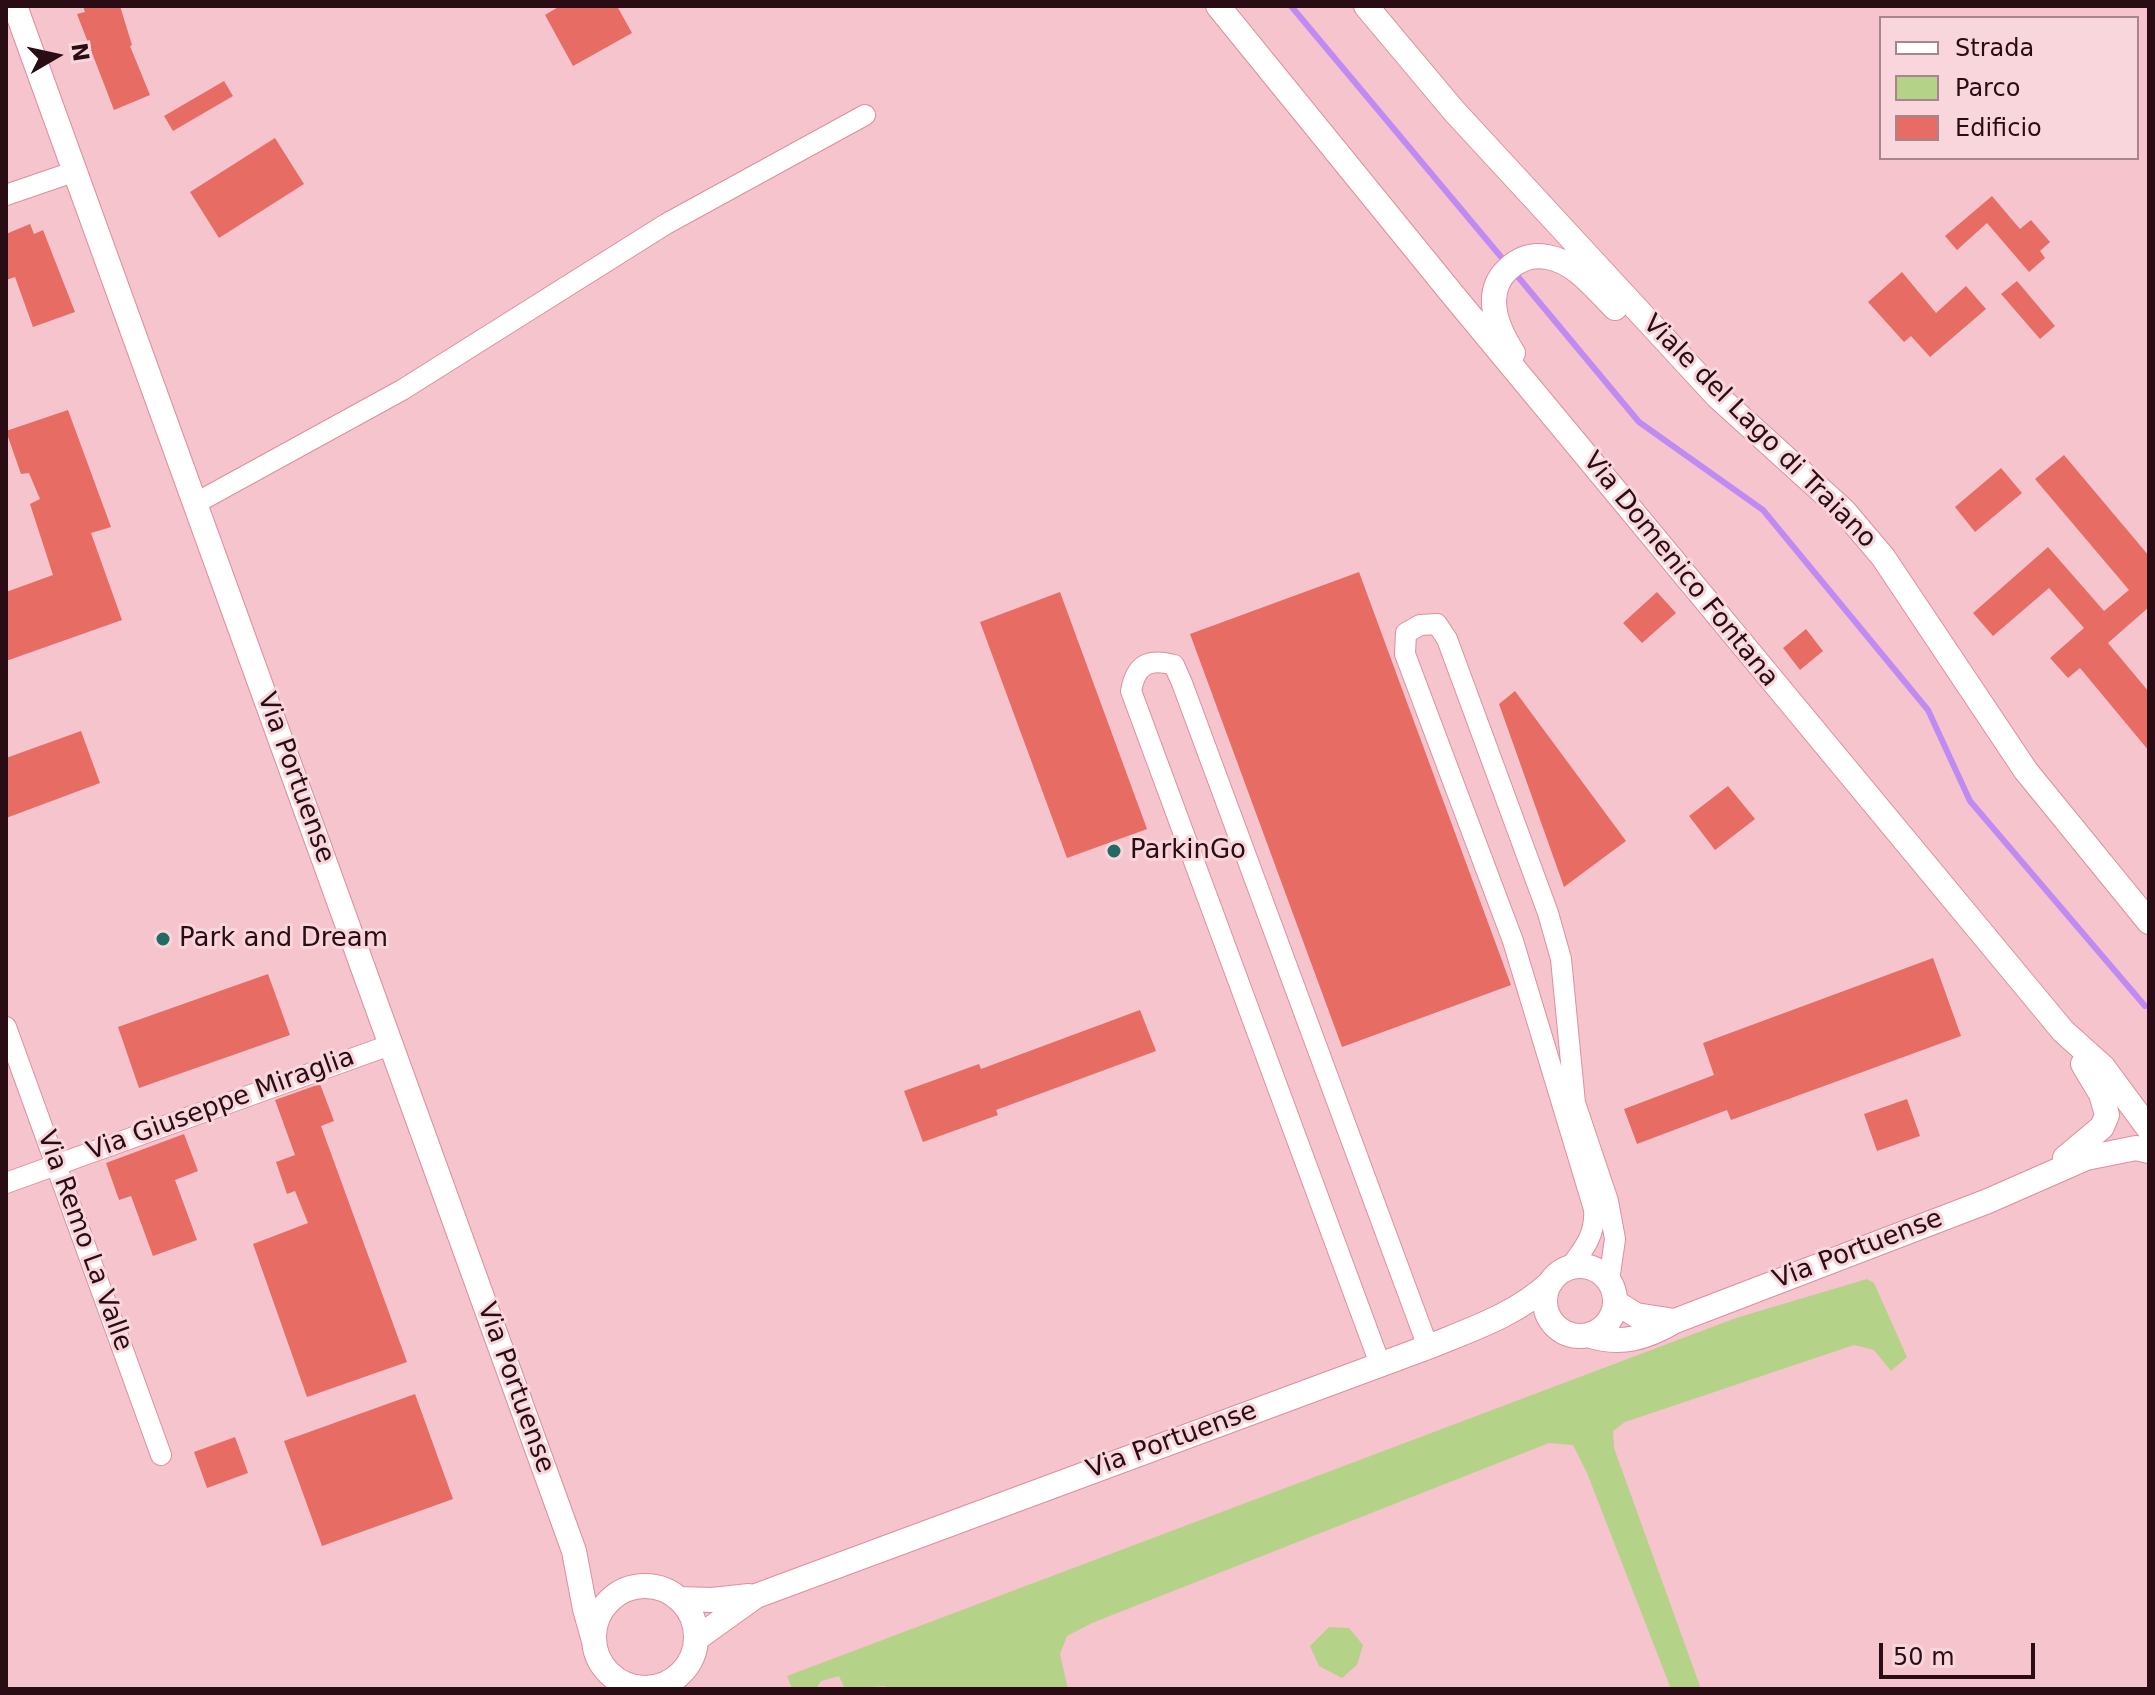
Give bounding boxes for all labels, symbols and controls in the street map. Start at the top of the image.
north arrow [16,16,96,96]
legend [1879,16,2139,160]
text: Strada [1955,34,2034,62]
text: N [66,41,94,63]
text: Parco [1955,74,2020,102]
text: Edificio [1955,114,2042,142]
street label: Viale del Lago di Traiano [1636,309,1882,555]
street label: Via Domenico Fontana [1576,446,1784,694]
street label: Via Portuense [250,689,340,867]
place label: ParkinGo [1130,835,1246,867]
marker: ParkinGo [1105,842,1123,860]
place label: Park and Dream [179,923,388,955]
marker: Park and Dream [154,930,172,948]
street label: Via Giuseppe Miraglia [83,1042,359,1168]
street label: Via Remo La Valle [30,1127,138,1355]
street label: Via Portuense [1769,1203,1947,1297]
street label: Via Portuense [470,1299,560,1477]
street label: Via Portuense [1083,1396,1261,1486]
scale bar [1883,1627,2039,1677]
text: 50 m [1893,1643,1955,1671]

